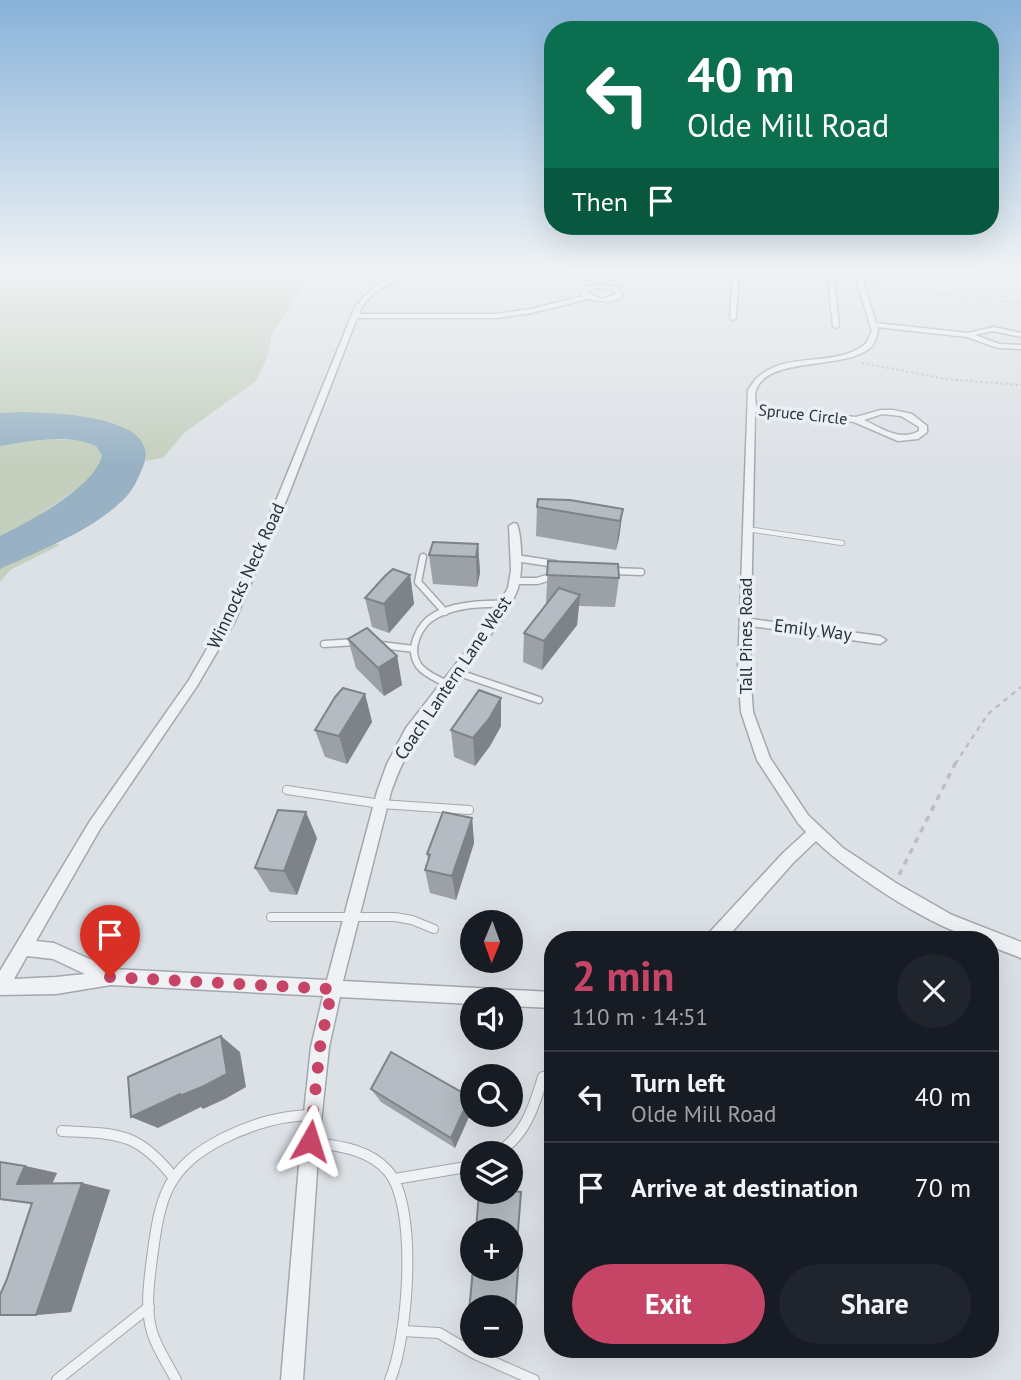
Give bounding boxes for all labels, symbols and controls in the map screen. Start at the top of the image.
text: 40 m [687,42,794,106]
icon: left [572,49,663,140]
text: Olde Mill Road [687,104,889,146]
icon: arrive [642,182,680,220]
text: Then [572,185,628,218]
street label: Spruce Circle [758,399,848,429]
street label: Winnocks Neck Road [202,499,289,652]
street label: Tall Pines Road [734,578,757,694]
street label: Coach Lantern Lane West [389,591,516,764]
street label: Emily Way [773,613,854,646]
pin [80,905,140,977]
north arrow [460,910,523,973]
map controls [460,910,523,1358]
icon: arrive [91,916,129,954]
text: 2 min [572,948,674,1003]
button: close [897,954,971,1028]
button: sound [460,987,523,1050]
text: 110 m · 14:51 [572,1002,708,1031]
button: search [460,1064,523,1127]
text: Turn left [631,1066,725,1099]
icon: left [572,1078,610,1116]
text: 40 m [915,1080,971,1113]
text: Olde Mill Road [631,1099,776,1128]
position arrow [273,1104,347,1178]
button: layers [460,1141,523,1204]
icon: arrive [572,1169,610,1207]
text: Arrive at destination [631,1171,858,1204]
text: 70 m [915,1171,971,1204]
button: + [460,1218,523,1281]
button: Exit [572,1264,765,1344]
button: Share [779,1264,971,1344]
button: − [460,1295,523,1358]

